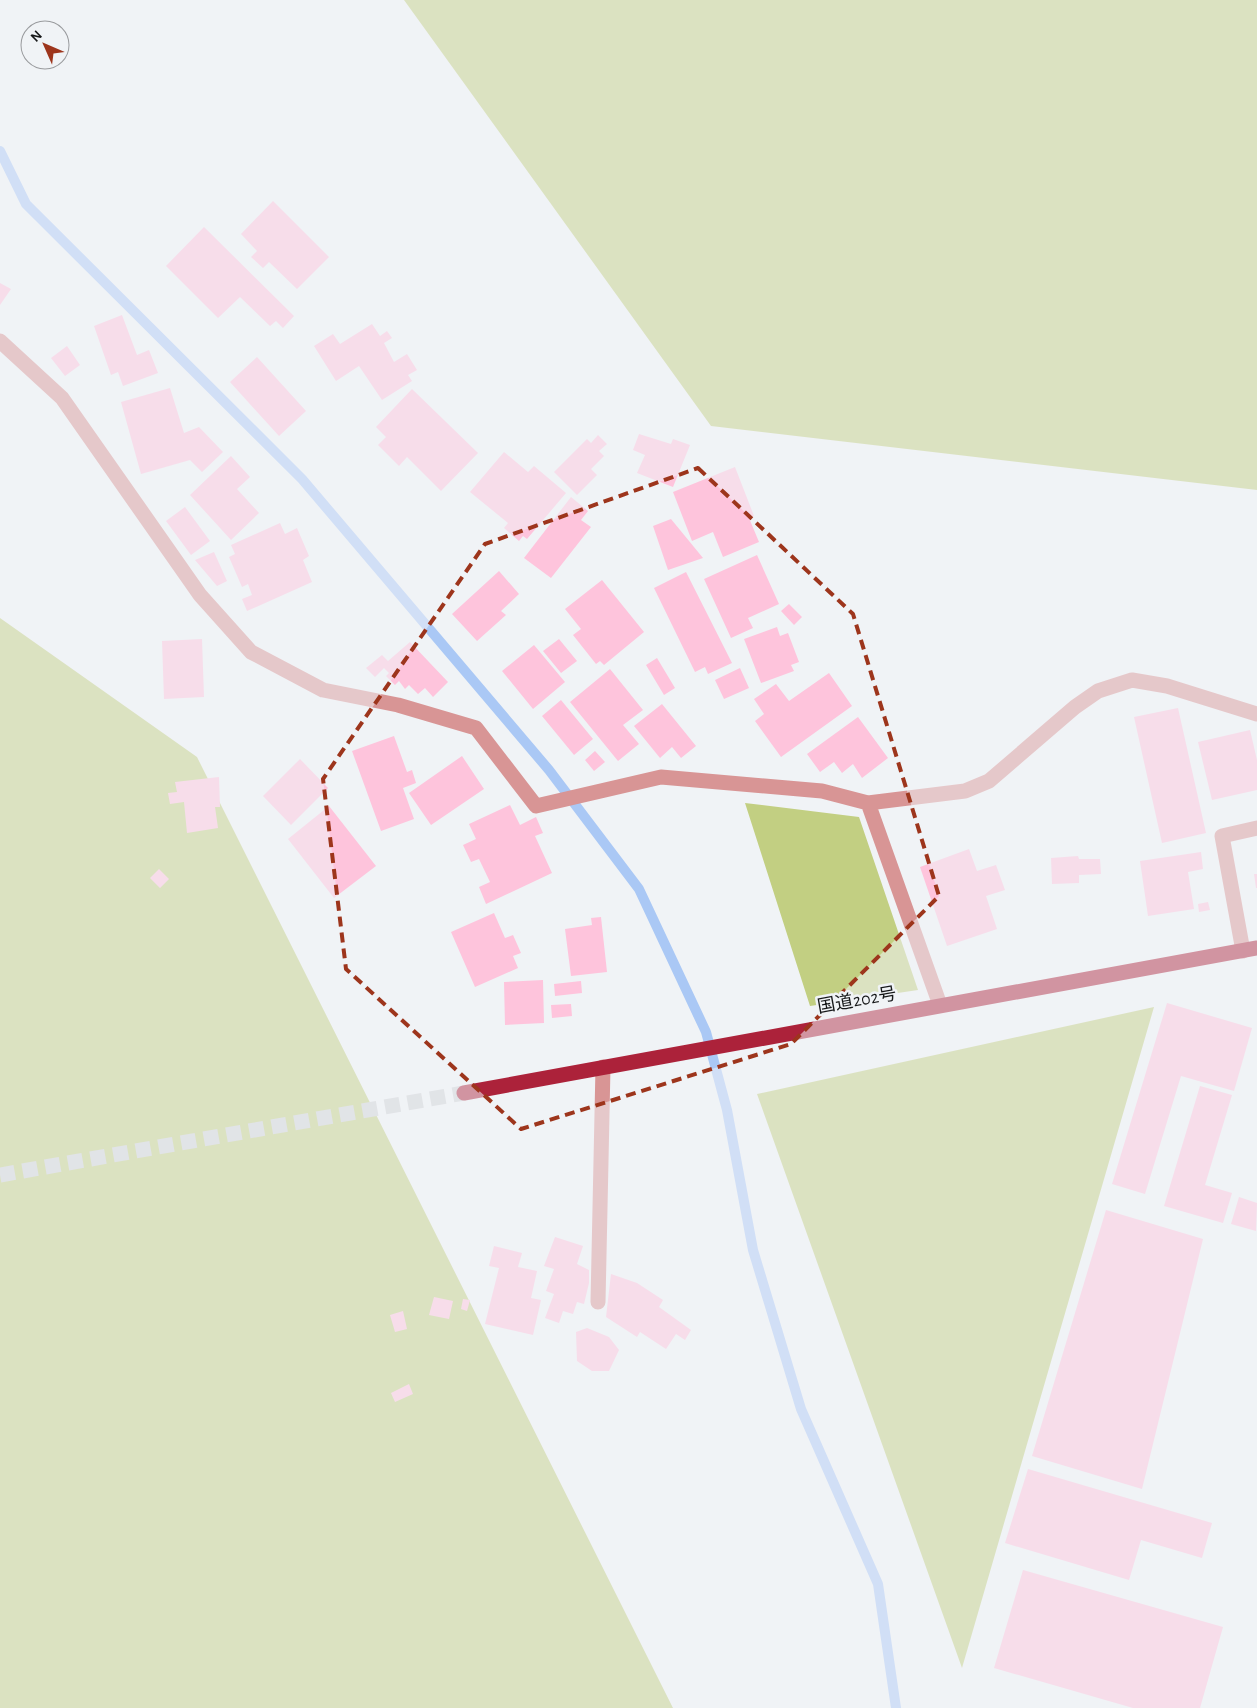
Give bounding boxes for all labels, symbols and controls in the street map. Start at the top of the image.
north arrow [20,20,70,70]
text: N [28,28,45,45]
street label: 国道202号 [816,983,898,1017]

